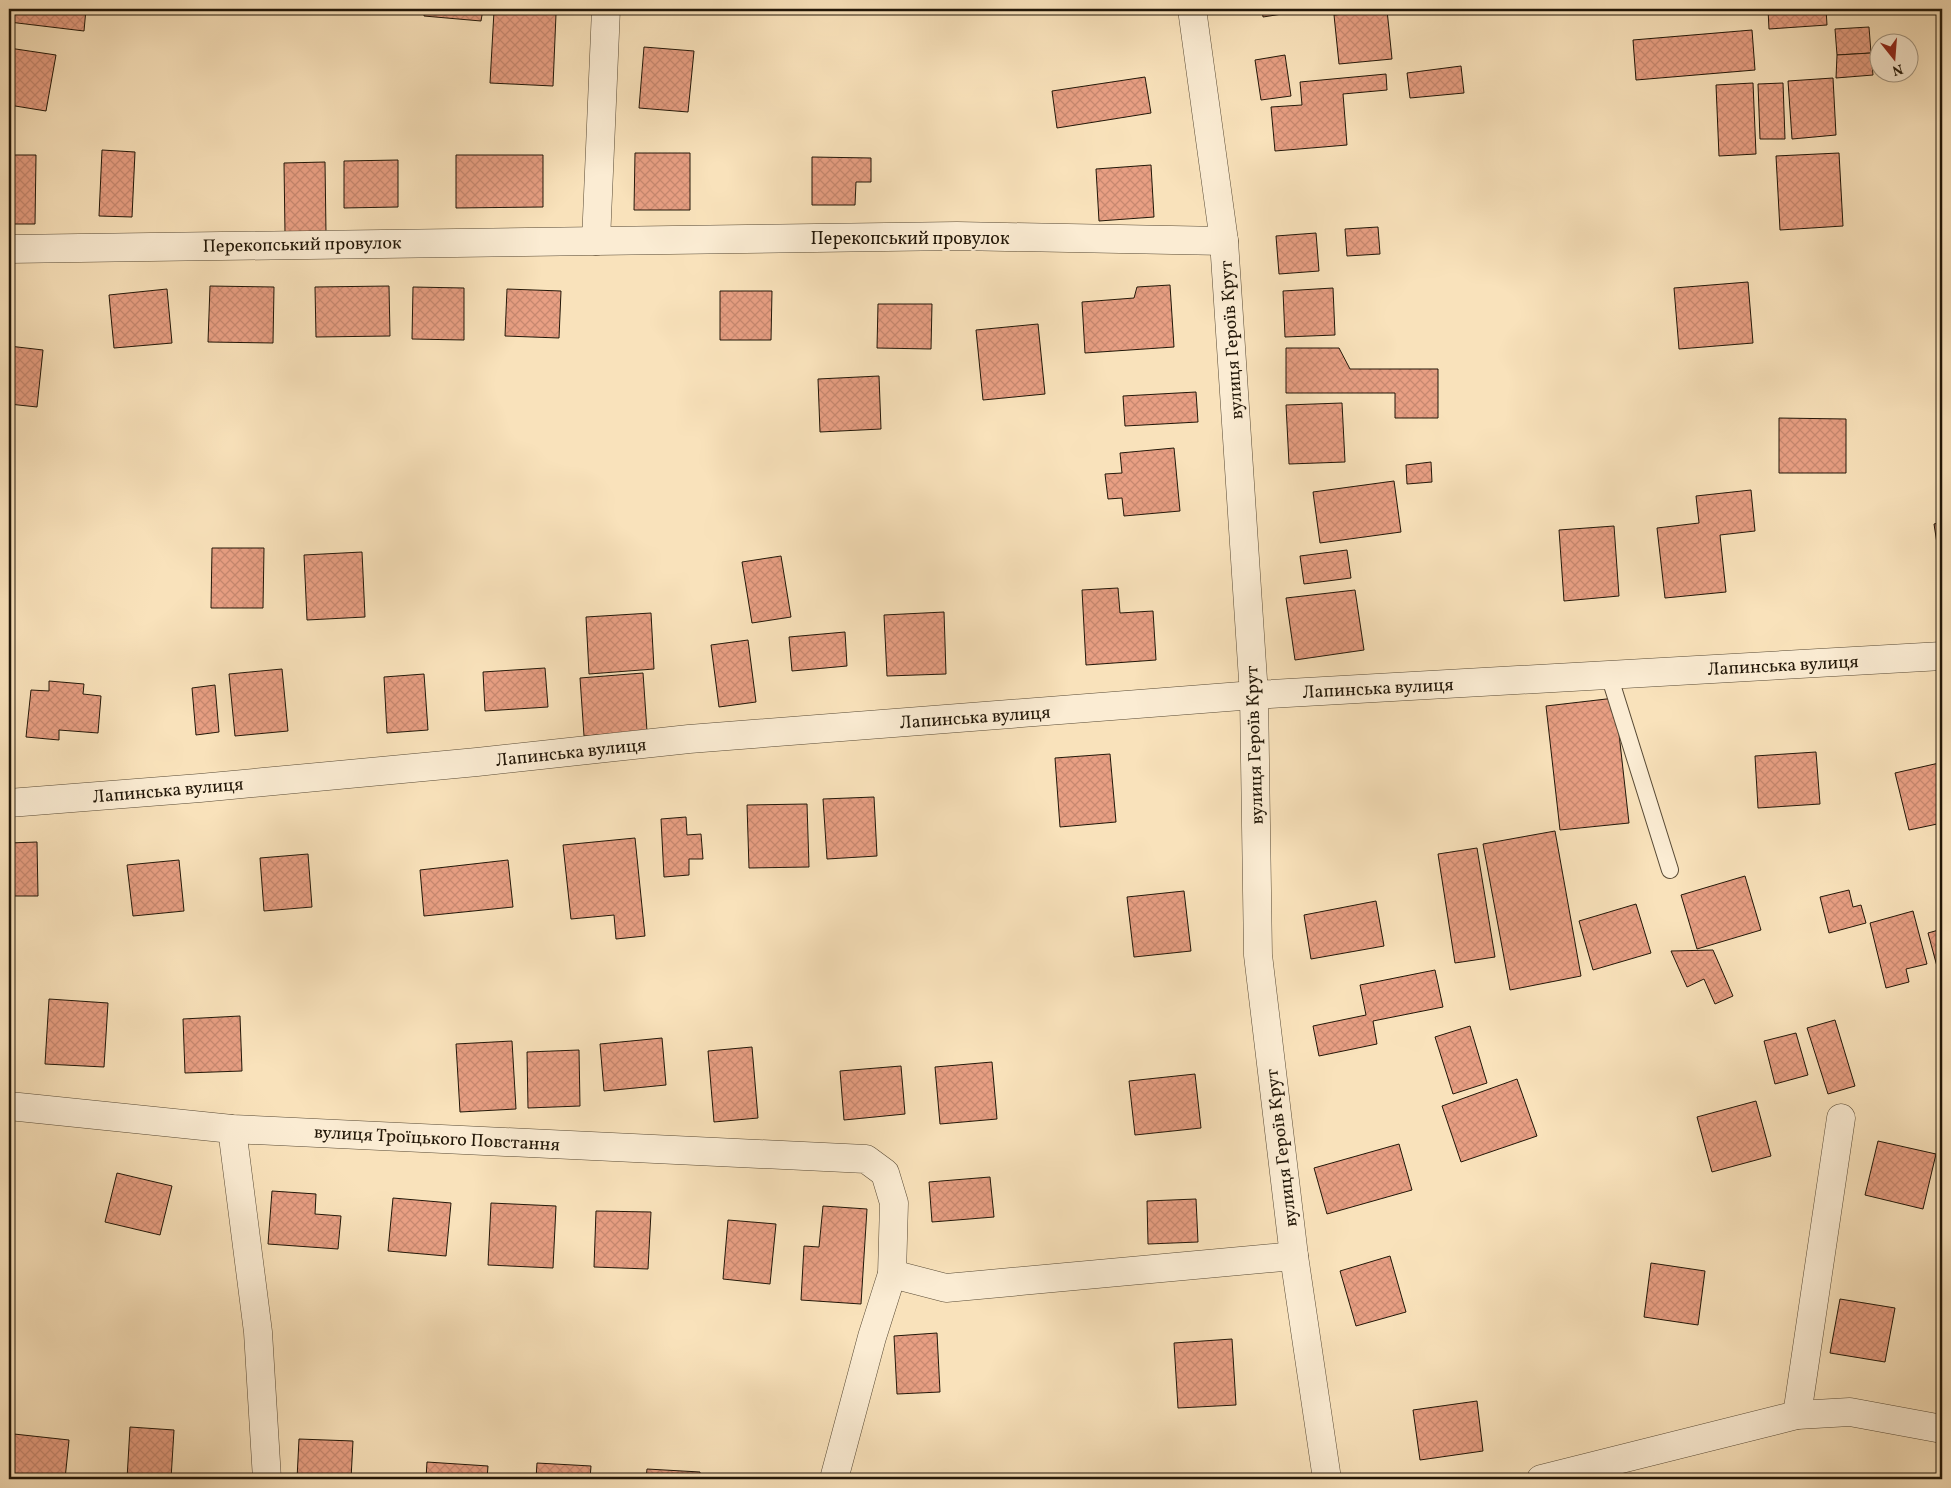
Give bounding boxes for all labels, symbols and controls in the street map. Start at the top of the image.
north arrow [1868,32,1918,82]
text: N [1890,58,1905,80]
street label: Перекопський провулок [811,227,1010,252]
street label: Перекопський провулок [202,231,402,260]
street label: вулиця Героїв Крут [1214,260,1251,420]
street label: Лапинська вулиця [1707,650,1859,683]
street label: вулиця Героїв Крут [1240,665,1271,825]
street label: Лапинська вулиця [1302,673,1454,706]
street label: Лапинська вулиця [899,701,1051,736]
street label: Лапинська вулиця [495,733,648,774]
street label: Лапинська вулиця [92,772,245,811]
street label: вулиця Героїв Крут [1260,1067,1305,1228]
street label: вулиця Троїцького Повстання [313,1121,561,1158]

